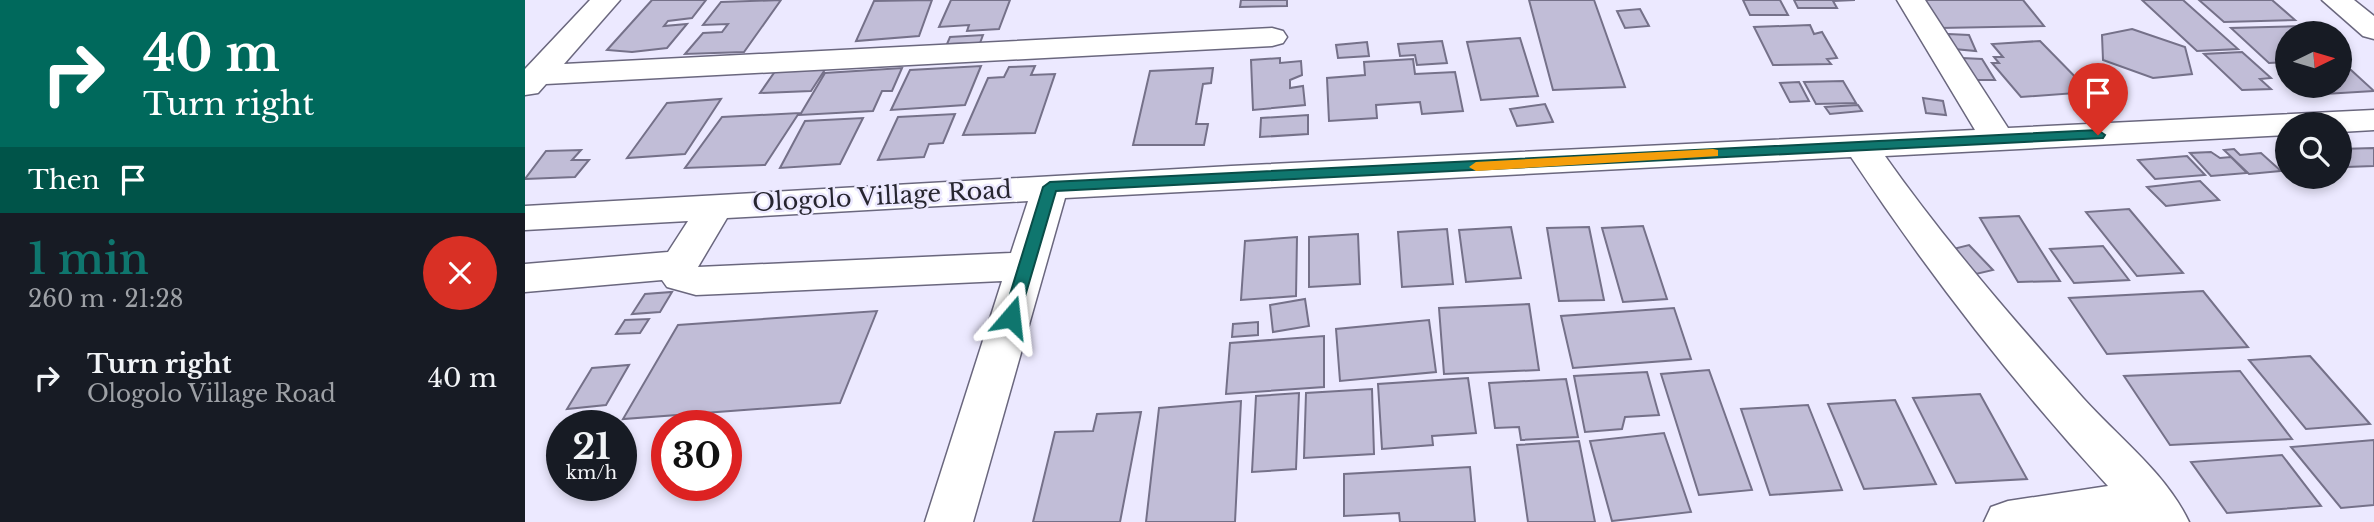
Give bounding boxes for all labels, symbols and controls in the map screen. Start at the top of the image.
north arrow [2275,21,2352,98]
map controls [2275,21,2352,189]
text: 40 m [143,23,280,84]
icon: right [28,28,119,119]
pin [2068,63,2128,135]
icon: arrive [2079,74,2117,112]
text: Turn right [143,84,314,124]
button: search [2275,112,2352,189]
icon: arrive [114,161,152,199]
text: Then [28,164,100,196]
street label: Ologolo Village Road [752,175,1012,217]
text: 1 min [28,233,149,285]
button: close [423,236,497,310]
position arrow [974,280,1048,354]
text: 260 m · 21:28 [28,285,184,313]
text: Turn right [87,348,232,380]
icon: right [28,359,66,397]
text: 40 m [428,362,497,394]
text: Ologolo Village Road [87,380,336,408]
speed limit sign: 30 [651,410,742,501]
text: 21 [572,425,611,468]
text: km/h [566,462,617,484]

